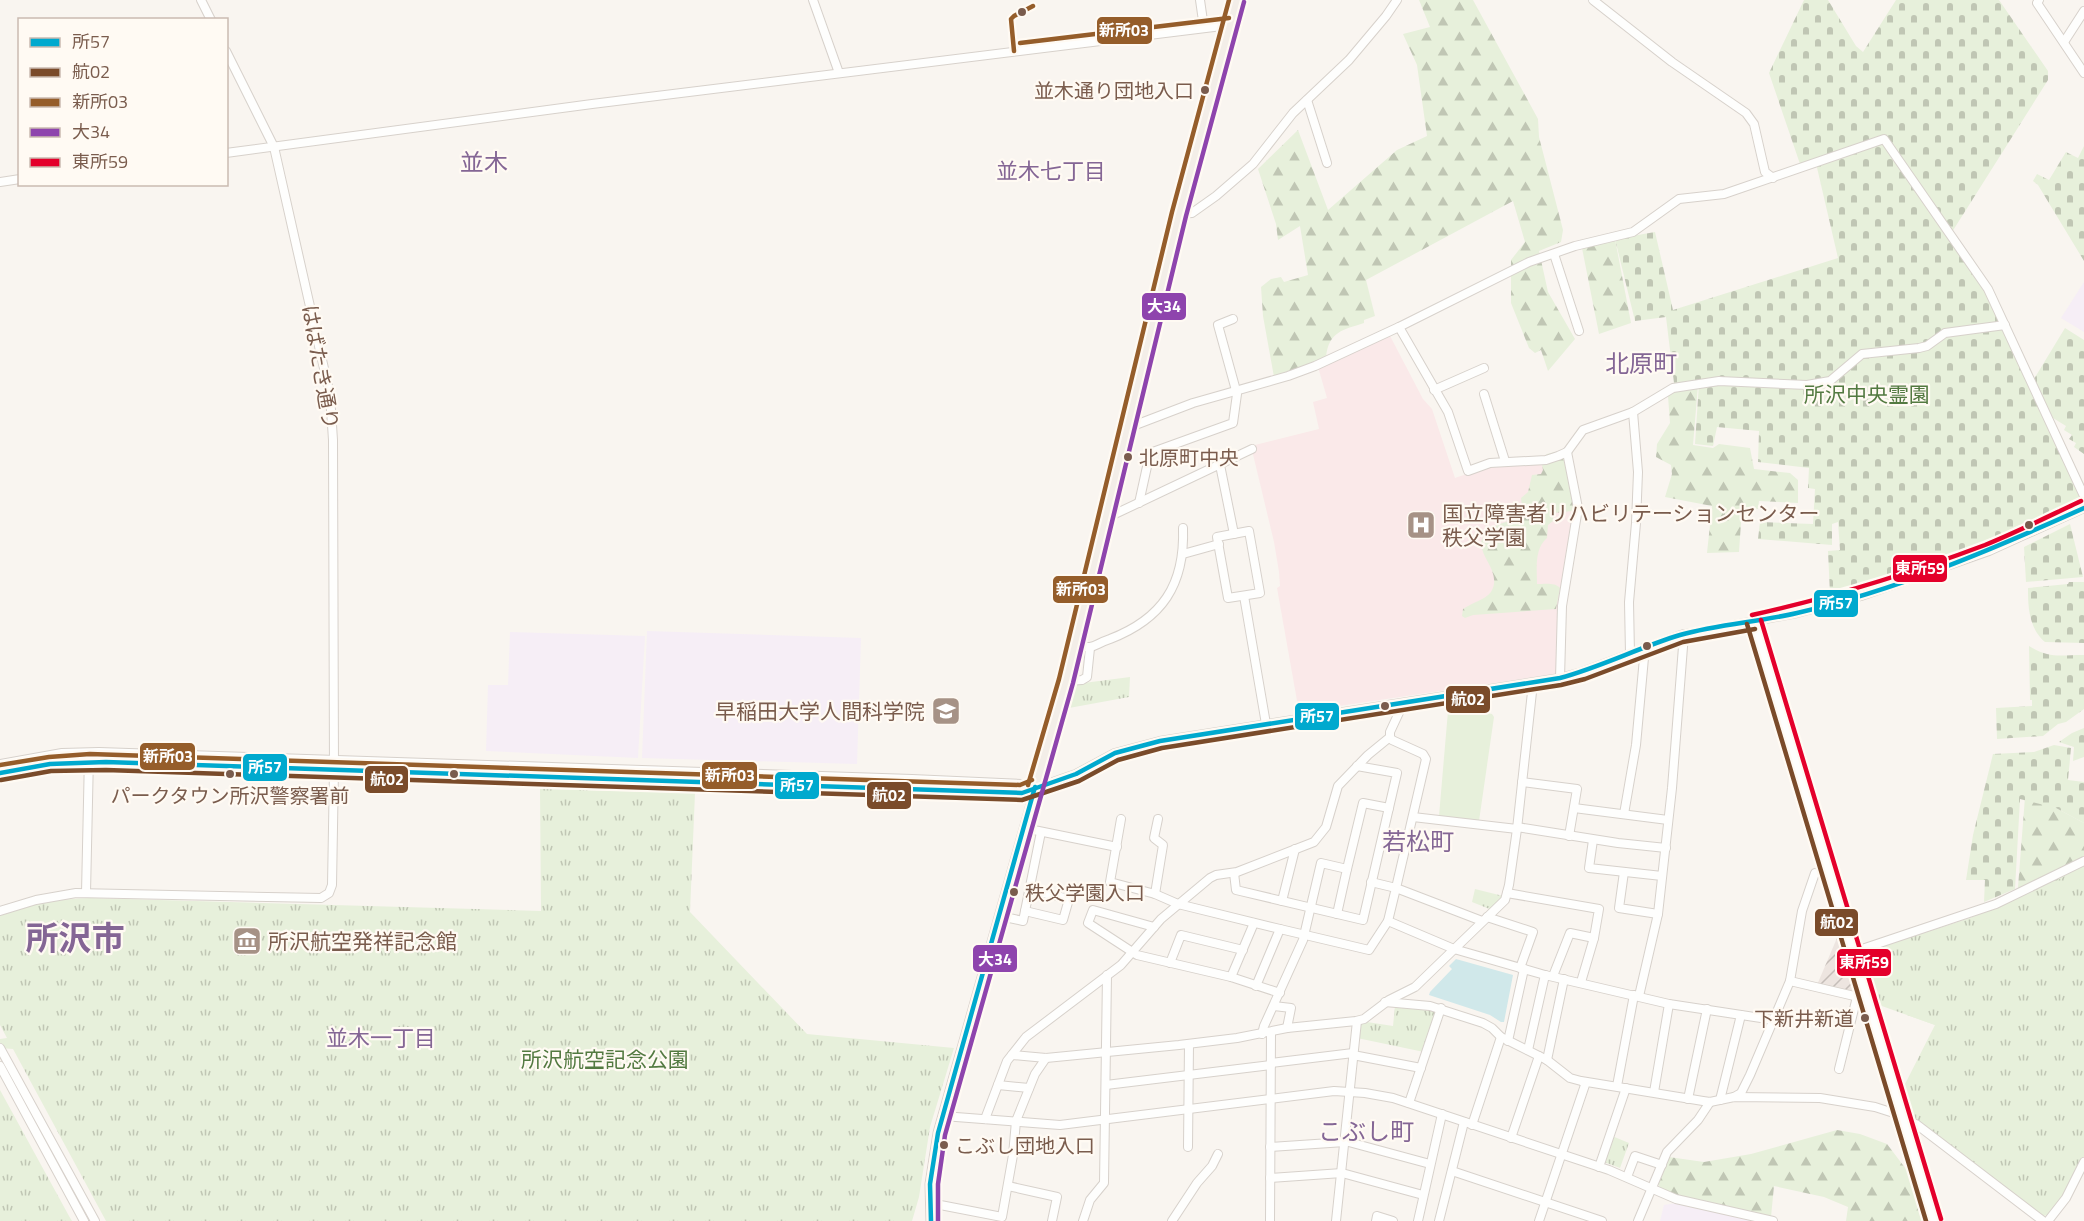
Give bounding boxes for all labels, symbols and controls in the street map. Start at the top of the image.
unlabelled marker [1016,6,1028,18]
line badge: 新所03 [1096,16,1153,45]
legend [18,18,228,186]
text: 新所03 [1099,18,1149,42]
text: 所57 [72,28,110,55]
text: 航02 [72,58,110,85]
place label: 並木通り団地入口 [1034,75,1194,106]
marker: 並木通り団地入口 [1199,84,1211,96]
text: 新所03 [72,88,128,115]
text: 大34 [72,118,110,145]
district label: 並木 [460,144,508,180]
text: 東所59 [72,148,128,175]
district label: 並木七丁目 [996,154,1106,188]
line badge: 大34 [1141,292,1187,321]
text: 大34 [1147,294,1181,318]
street label: はばたき通り [294,302,348,432]
district label: 北原町 [1605,345,1677,381]
park label: 所沢中央霊園 [1804,378,1930,410]
place label: 北原町中央 [1139,442,1239,473]
marker: 北原町中央 [1122,451,1134,463]
place label: 国立障害者リハビリテーションセンター 秩父学園 [1442,497,1820,553]
hospital icon: 国立障害者リハビリテーションセンター 秩父学園 [1405,509,1437,541]
unlabelled marker [2023,519,2035,531]
line badge: 東所59 [1892,554,1948,583]
text: 東所59 [1895,556,1945,580]
line badge: 新所03 [1052,575,1109,604]
text: 新所03 [1056,577,1106,601]
line badge: 所57 [1813,589,1859,618]
text: 所57 [1819,591,1853,615]
unlabelled marker [1641,640,1653,652]
line badge: 航02 [1445,685,1491,714]
text: 航02 [1451,687,1485,711]
place label: 早稲田大学人間科学院 [715,695,925,727]
school or university icon: 早稲田大学人間科学院 [930,695,962,727]
unlabelled marker [1379,700,1391,712]
line badge: 所57 [1294,702,1340,731]
text: 所57 [1300,704,1334,728]
line badge: 新所03 [139,742,196,771]
text: 新所03 [143,744,193,768]
line badge: 所57 [242,753,288,782]
text: 所57 [248,755,282,779]
line badge: 新所03 [701,761,758,790]
text: 新所03 [705,763,755,787]
line badge: 航02 [364,765,409,794]
text: 航02 [370,767,404,791]
marker: パークタウン所沢警察署前 [224,768,236,780]
unlabelled marker [448,768,460,780]
line badge: 所57 [774,771,820,800]
text: 所57 [780,773,814,797]
place label: パークタウン所沢警察署前 [110,780,350,811]
line badge: 航02 [866,781,912,810]
text: 航02 [872,783,906,807]
district label: 若松町 [1382,823,1454,859]
place label: 秩父学園入口 [1025,877,1145,908]
marker: 秩父学園入口 [1008,886,1020,898]
line badge: 航02 [1814,908,1859,937]
text: 航02 [1820,910,1854,934]
district label: 所沢市 [26,913,125,963]
museum icon: 所沢航空発祥記念館 [231,925,263,957]
place label: 所沢航空発祥記念館 [268,925,457,957]
line badge: 大34 [972,944,1018,973]
text: 大34 [978,947,1012,971]
line badge: 東所59 [1836,948,1892,977]
text: 東所59 [1839,950,1889,974]
place label: 下新井新道 [1754,1003,1854,1034]
marker: 下新井新道 [1859,1012,1871,1024]
district label: 並木一丁目 [326,1021,436,1055]
park label: 所沢航空記念公園 [521,1043,689,1075]
district label: こぶし町 [1318,1113,1414,1149]
place label: こぶし団地入口 [955,1130,1095,1161]
marker: こぶし団地入口 [938,1139,950,1151]

